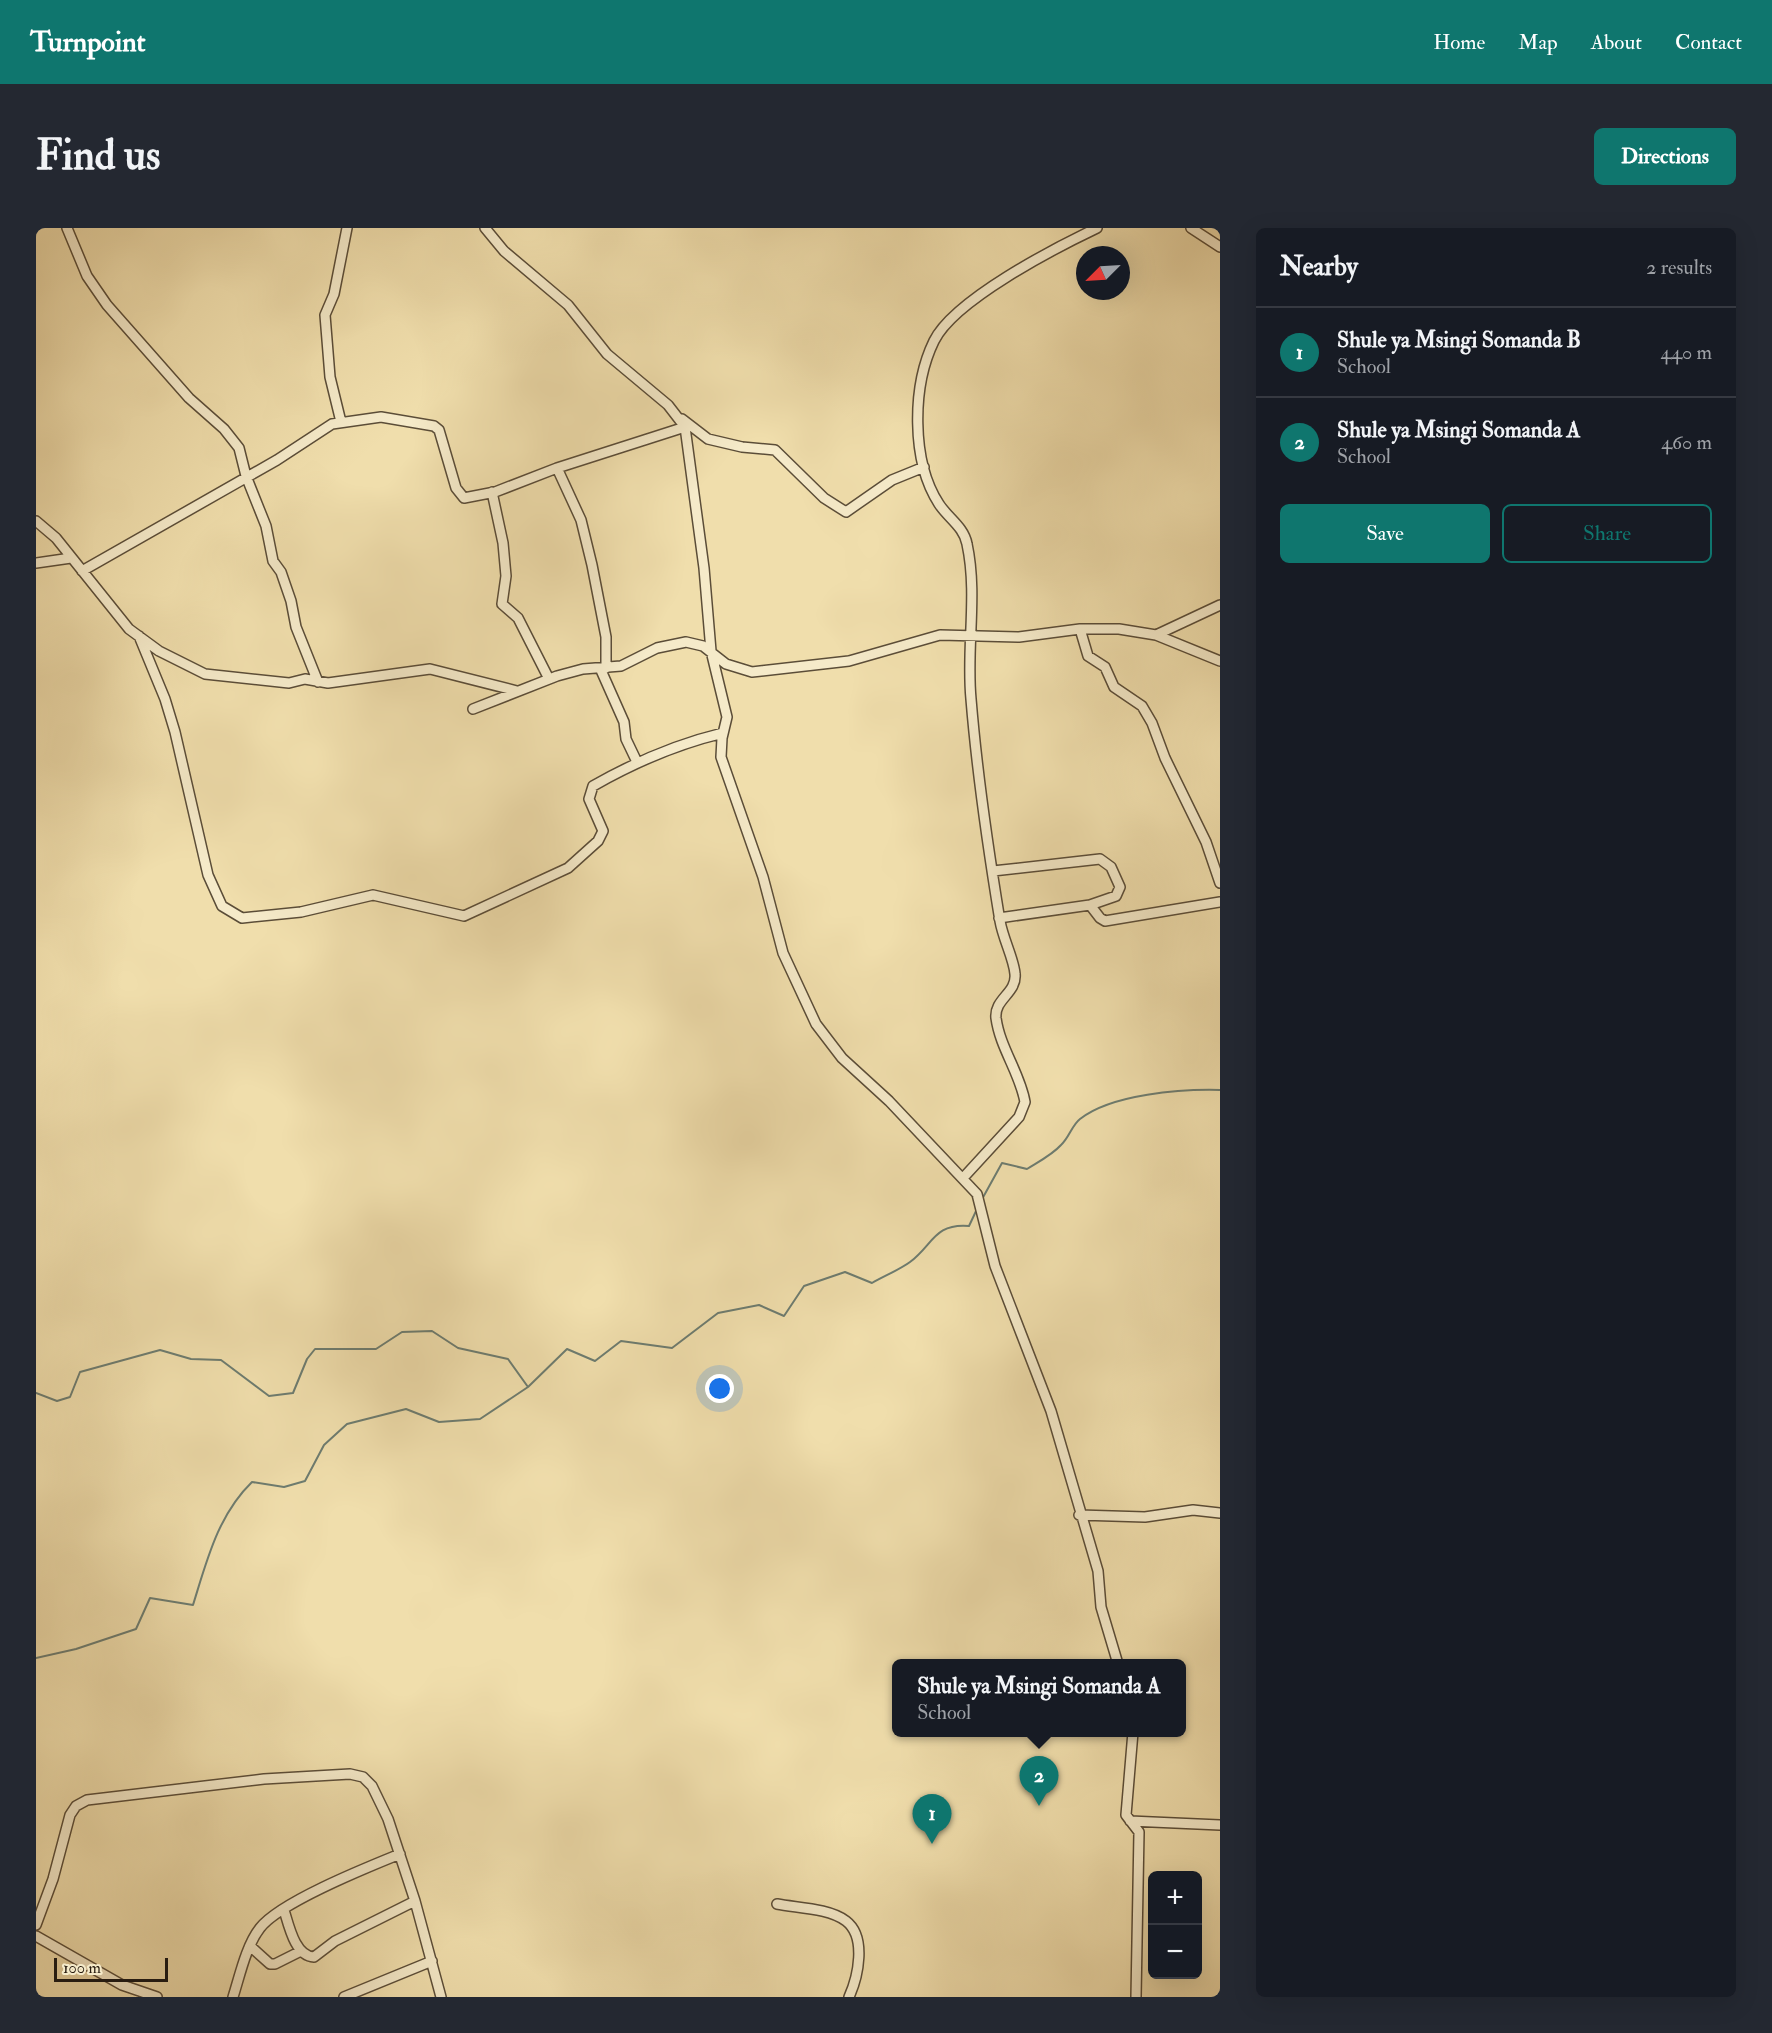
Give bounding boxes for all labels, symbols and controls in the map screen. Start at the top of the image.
text: Turnpoint [30,25,146,60]
text: Home [1433,29,1485,56]
text: Map [1518,29,1558,56]
text: About [1591,29,1642,56]
text: Contact [1675,29,1742,56]
button: Directions [1594,128,1736,185]
text: Find us [36,130,160,182]
north arrow [1076,246,1130,300]
text: Nearby [1280,251,1358,283]
text: 2 results [1646,255,1712,280]
text: Shule ya Msingi Somanda B [1337,326,1581,354]
text: 1 [1296,340,1303,365]
text: 440 m [1660,340,1712,365]
text: School [1337,354,1391,379]
text: Shule ya Msingi Somanda A [1337,416,1581,444]
text: 2 [1294,430,1305,455]
text: 460 m [1661,430,1712,455]
text: School [1337,444,1391,469]
button: Save [1280,504,1490,563]
button: Share [1502,504,1712,563]
your location [705,1374,734,1403]
popup [892,1659,1186,1737]
text: Shule ya Msingi Somanda A [917,1672,1161,1700]
text: School [917,1700,971,1725]
pin: 2 [1020,1756,1058,1806]
pin: 1 [912,1794,952,1844]
map controls [1148,1871,1202,1979]
button: + [1148,1871,1202,1925]
button: − [1148,1925,1202,1979]
scale bar [54,1955,168,1982]
text: 100 m [63,1958,101,1978]

